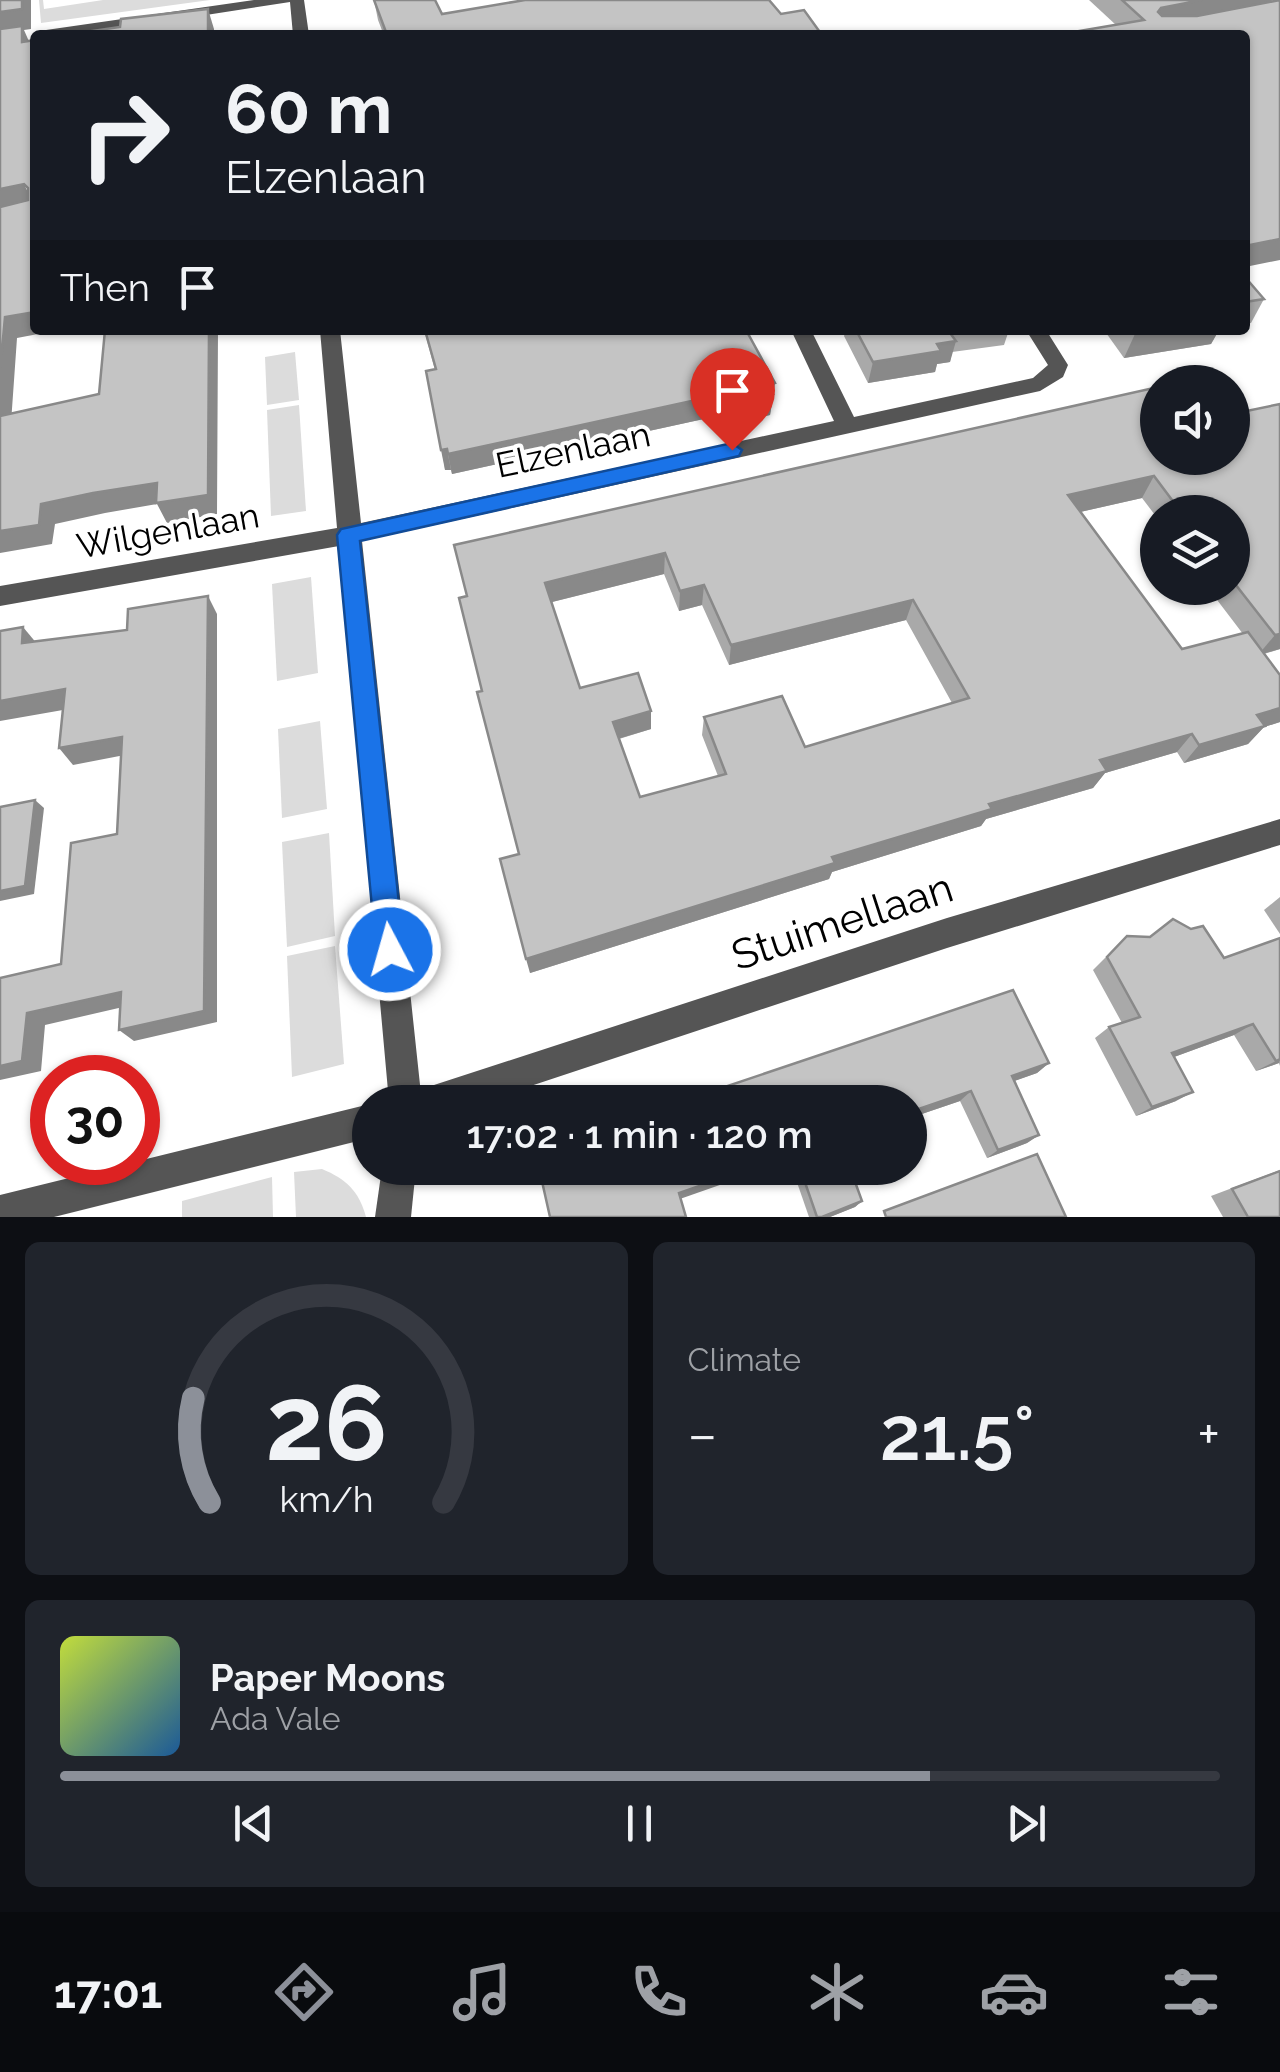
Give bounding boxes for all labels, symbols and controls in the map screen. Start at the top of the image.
text: 60 m [225,67,392,149]
icon: right [60,70,190,200]
text: Elzenlaan [225,151,426,204]
icon: arrive [170,260,225,315]
text: Then [60,265,150,310]
pin [690,348,775,451]
icon: arrive [705,363,760,418]
map controls [1140,365,1250,605]
button: sound [1140,365,1250,475]
street label: Elzenlaan [492,413,654,486]
street label: Wilgenlaan [74,494,262,567]
button: layers [1140,495,1250,605]
street label: Stuimellaan [725,863,959,980]
position arrow [338,898,442,1002]
speed limit sign: 30 [30,1055,160,1185]
text: 17:02 · 1 min · 120 m [466,1112,813,1157]
text: Climate [688,1341,801,1378]
text: 26 [265,1362,387,1484]
text: 21.5° [880,1389,1034,1478]
text: − [688,1402,717,1467]
text: + [1197,1402,1220,1467]
text: km/h [279,1478,373,1520]
text: Paper Moons [210,1655,445,1700]
text: Ada Vale [210,1700,341,1737]
icon: previous [226,1796,281,1851]
icon: pause [612,1796,667,1851]
icon: next [999,1796,1054,1851]
icon: directions [269,1957,339,2027]
icon: music [447,1957,517,2027]
icon: phone [624,1957,694,2027]
icon: climate [802,1957,872,2027]
icon: car [979,1957,1049,2027]
icon: filters [1156,1957,1226,2027]
text: 17:01 [54,1966,162,2019]

